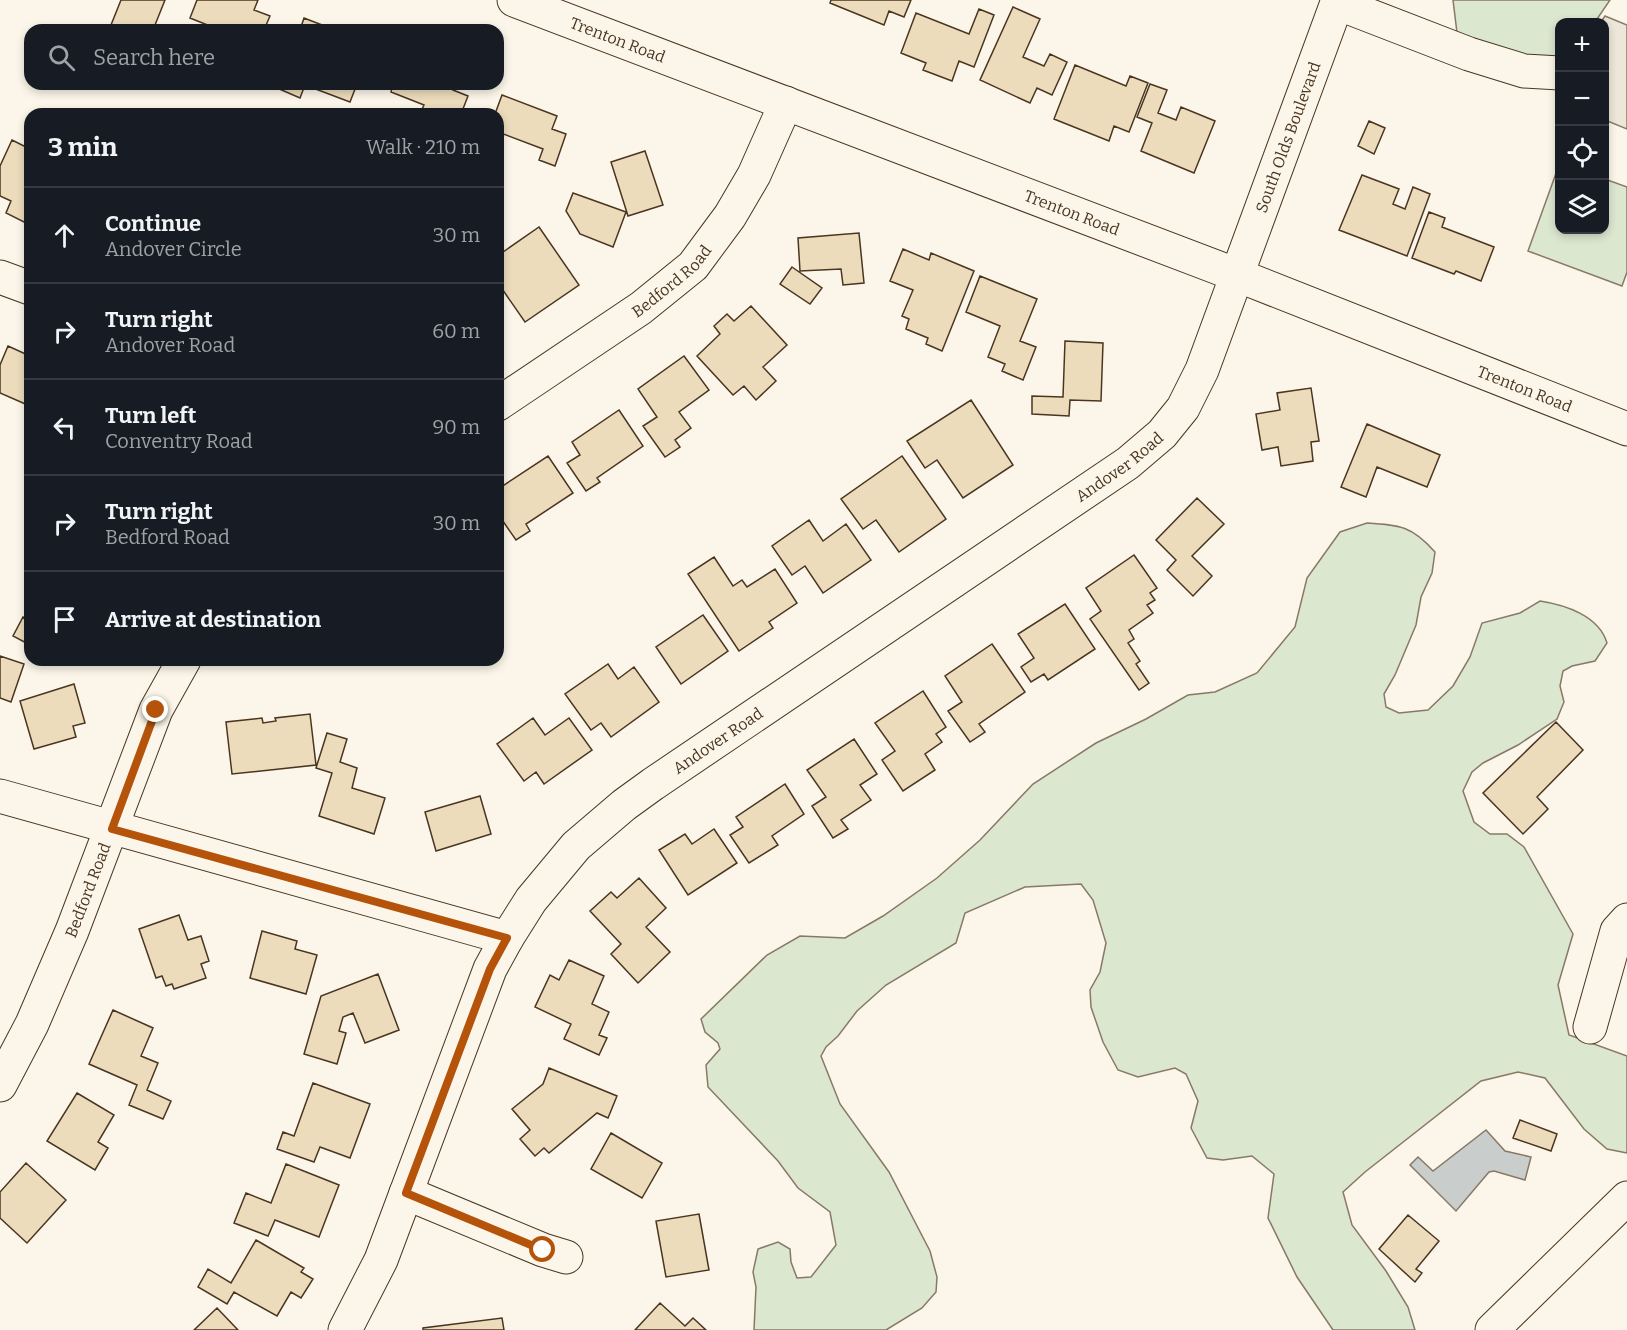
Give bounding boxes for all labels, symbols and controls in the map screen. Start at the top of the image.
street label: Trenton Road [567,13,668,67]
map controls [1555,18,1609,234]
button: + [1555,18,1609,72]
search box [24,24,504,90]
icon: search [45,41,78,74]
text: Search here [93,44,215,71]
street label: South Olds Boulevard [1252,59,1325,215]
button: − [1555,72,1609,126]
button: locate [1555,126,1609,180]
text: 3 min [48,132,117,163]
text: Walk · 210 m [366,135,480,159]
button: layers [1555,180,1609,234]
street label: Trenton Road [1022,186,1123,240]
text: Continue [105,210,201,237]
icon: ahead [48,219,81,252]
text: 30 m [433,223,480,247]
text: Andover Circle [105,237,242,261]
street label: Bedford Road [628,241,716,321]
text: Turn right [105,306,213,333]
icon: right [48,315,81,348]
text: 60 m [432,319,480,343]
text: Andover Road [105,333,235,357]
street label: Trenton Road [1474,362,1575,417]
text: Turn left [105,402,197,429]
icon: left [48,411,81,444]
text: 90 m [432,415,480,439]
street label: Andover Road [1072,428,1168,506]
text: Conventry Road [105,429,253,453]
text: Turn right [105,498,213,525]
icon: right [48,507,81,540]
text: 30 m [433,511,480,535]
text: Bedford Road [105,525,230,549]
icon: arrive [48,603,81,636]
text: Arrive at destination [105,606,321,633]
route end [142,696,168,722]
street label: Andover Road [669,703,767,778]
street label: Bedford Road [61,840,115,941]
route start [529,1236,555,1262]

